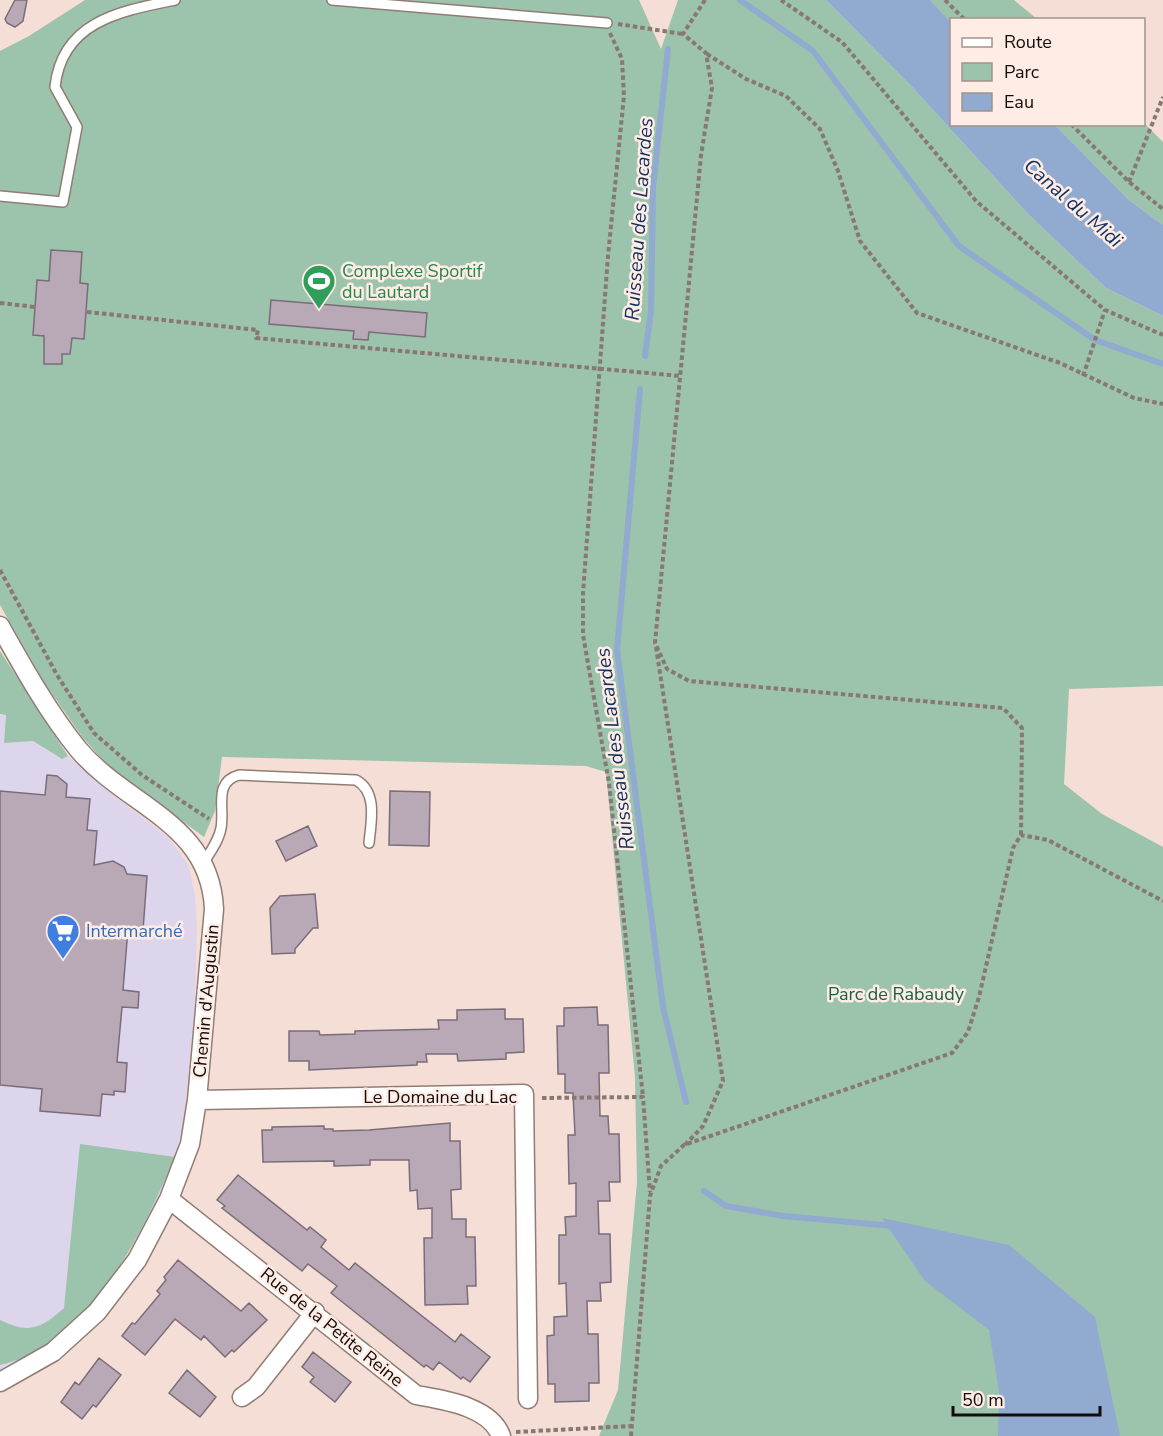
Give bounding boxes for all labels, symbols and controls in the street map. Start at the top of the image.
legend [950,18,1145,126]
text: Route [1004,30,1052,54]
text: Parc [1004,60,1039,84]
text: Eau [1004,90,1034,114]
water label: Ruisseau des Lacardes [618,117,660,321]
water label: Canal du Midi [1018,153,1128,254]
place label: Complexe Sportif du Lautard [342,259,484,304]
sports icon: Complexe Sportif du Lautard [301,263,337,310]
water label: Ruisseau des Lacardes [589,646,641,852]
supermarket icon: Intermarché [45,913,81,960]
place label: Intermarché [86,919,182,943]
street label: Chemin d'Augustin [187,923,225,1079]
park label: Parc de Rabaudy [828,982,965,1006]
street label: Le Domaine du Lac [363,1085,517,1109]
street label: Rue de la Petite Reine [256,1262,408,1392]
scale bar [953,1379,1100,1417]
text: 50 m [962,1388,1004,1412]

